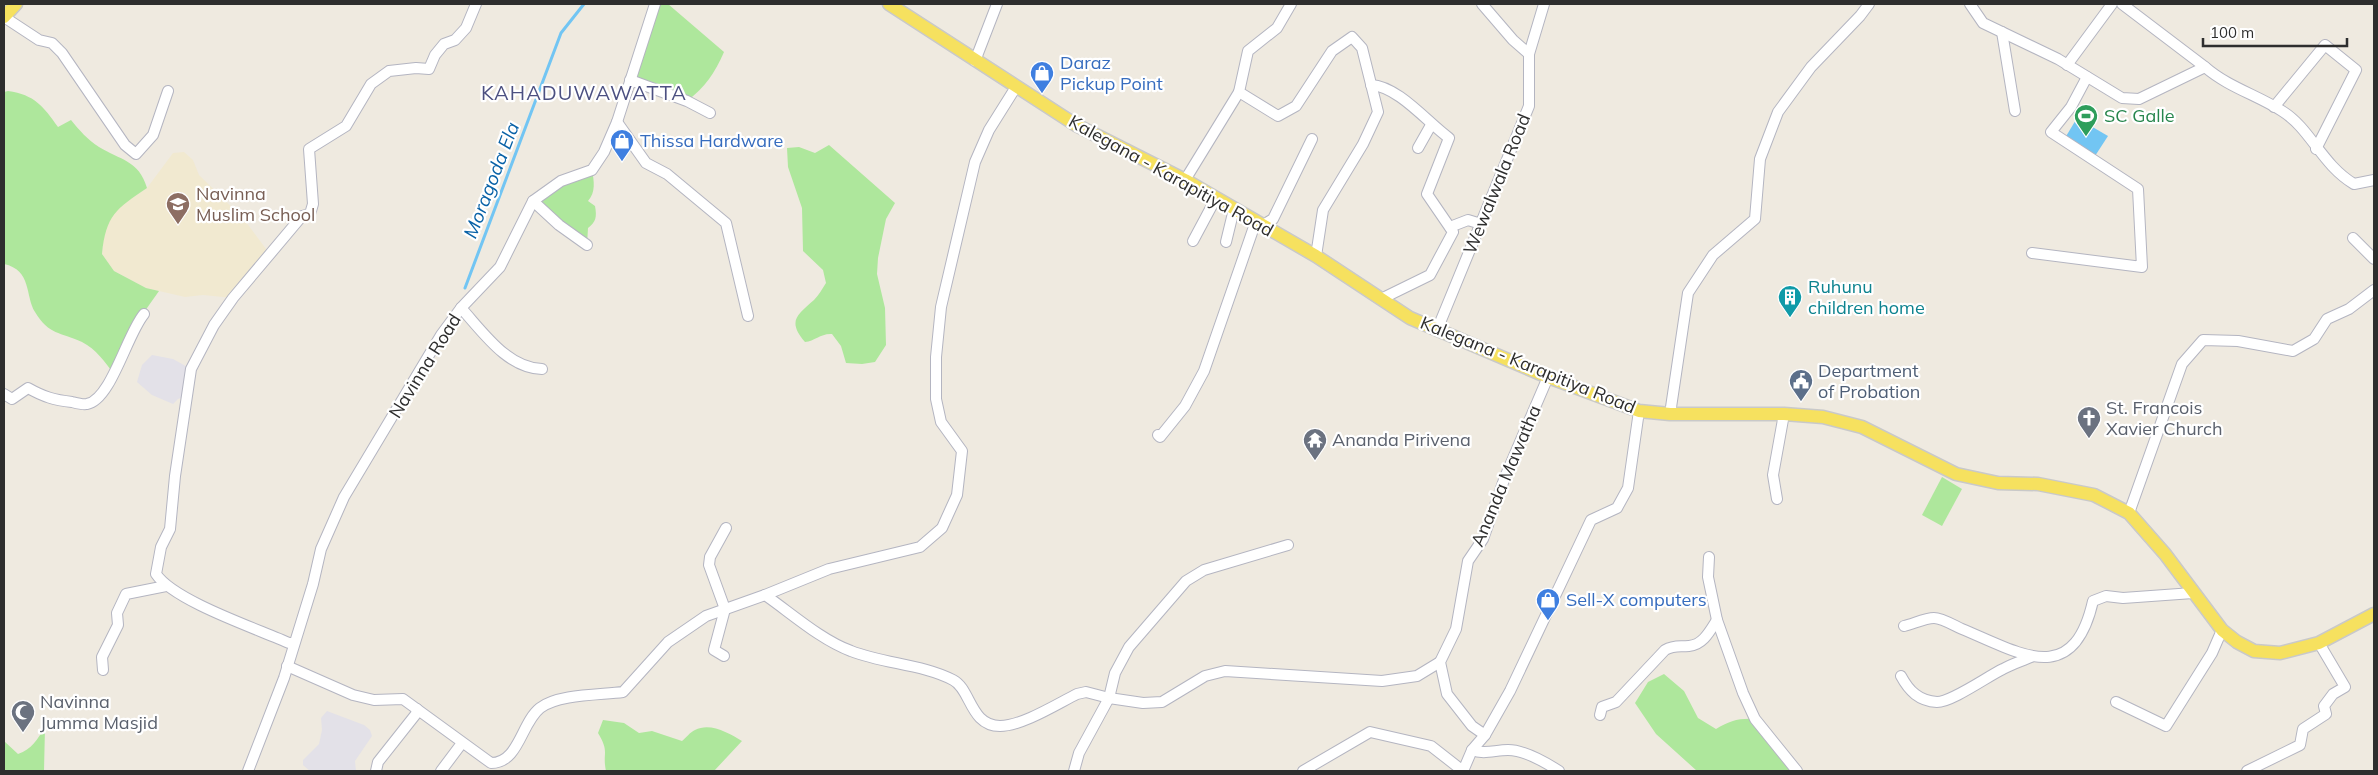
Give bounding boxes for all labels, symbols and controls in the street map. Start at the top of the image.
scale bar [2203,15,2347,47]
text: 100 m [2210,23,2254,42]
place label: Daraz Pickup Point [1060,51,1163,95]
shop icon: Daraz Pickup Point [1029,60,1055,94]
district label: KAHADUWAWATTA [481,80,687,105]
sports icon: SC Galle [2073,103,2099,137]
place label: SC Galle [2104,104,2175,127]
street label: Kalegana - Karapitiya Road [1065,110,1278,242]
street label: Wewalwala Road [1458,110,1535,257]
water label: Moragoda Ela [458,119,524,241]
shop icon: Thissa Hardware [609,128,635,162]
place label: Thissa Hardware [640,129,783,152]
place label: Navinna Muslim School [196,182,315,226]
school or university icon: Navinna Muslim School [165,191,191,225]
place label: Ruhunu children home [1808,275,1925,319]
building icon: Ruhunu children home [1777,284,1803,318]
street label: Navinna Road [383,309,466,422]
street label: Kalegana - Karapitiya Road [1417,311,1639,418]
place label: Department of Probation [1818,359,1920,403]
public building icon: Department of Probation [1788,368,1814,402]
place label: St. Francois Xavier Church [2106,396,2222,440]
street label: Ananda Mawatha [1465,402,1546,550]
church icon: St. Francois Xavier Church [2076,405,2102,439]
temple icon: Ananda Pirivena [1302,427,1328,461]
place label: Ananda Pirivena [1332,428,1471,451]
shop icon: Sell-X computers [1535,587,1561,621]
place label: Sell-X computers [1566,588,1707,611]
place label: Navinna Jumma Masjid [40,690,158,734]
mosque icon: Navinna Jumma Masjid [10,699,36,733]

